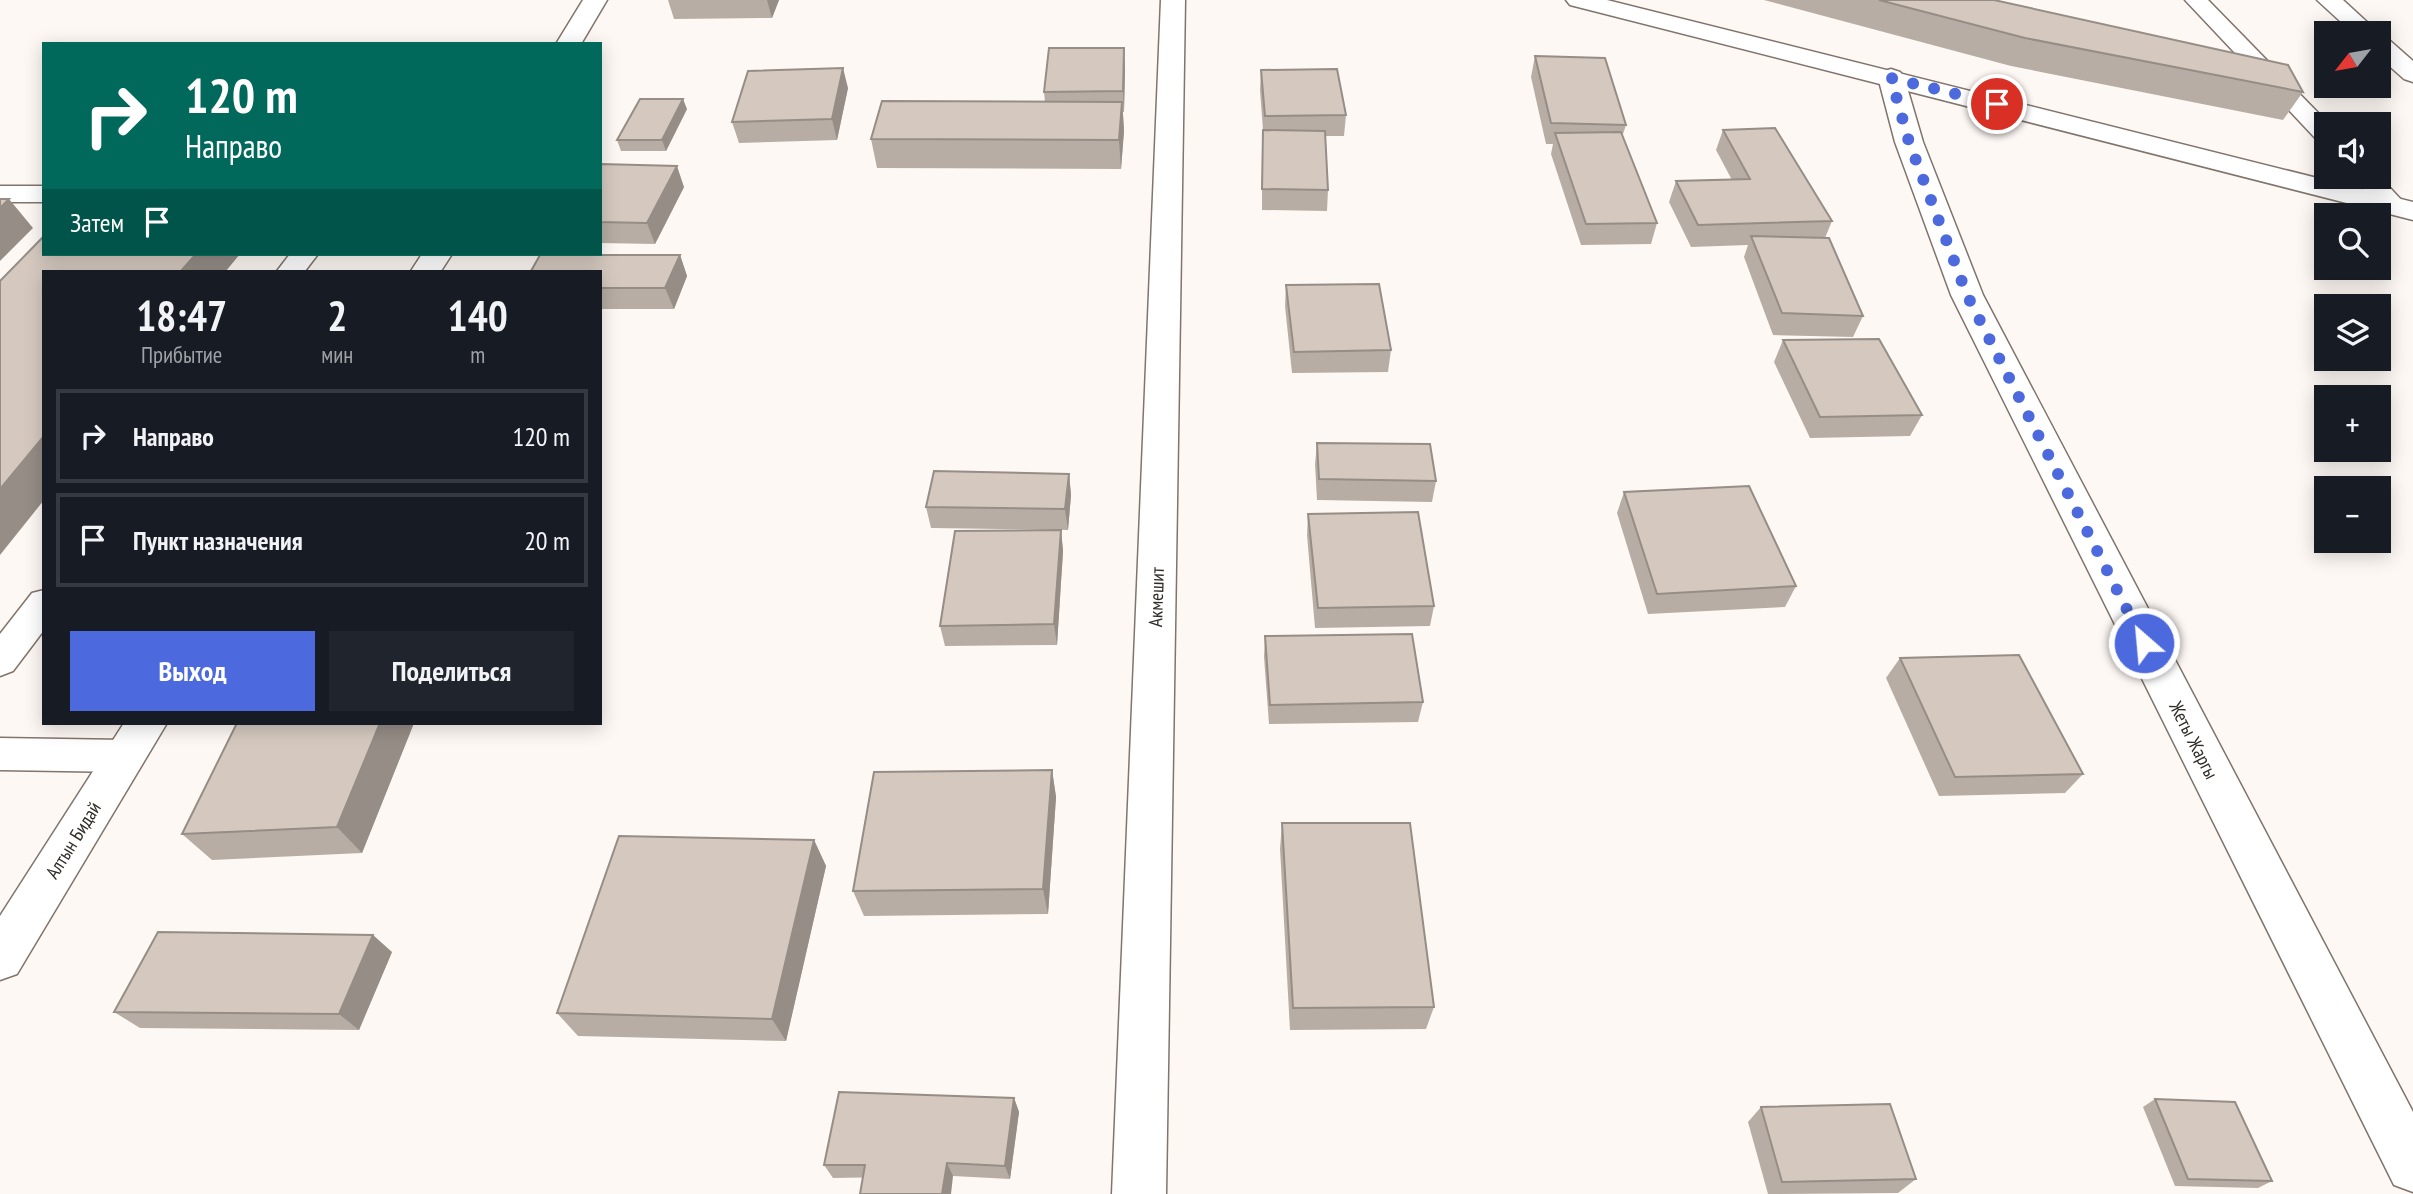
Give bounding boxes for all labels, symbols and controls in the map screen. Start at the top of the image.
north arrow [2314,21,2390,98]
map controls [2314,21,2391,553]
text: 120 m [185,63,298,127]
icon: right [70,70,161,161]
pin [1967,74,2027,134]
icon: arrive [1978,85,2016,123]
button: sound [2314,112,2391,189]
text: Направо [185,125,282,167]
icon: arrive [138,203,176,241]
button: search [2314,203,2391,280]
text: Затем [70,206,124,239]
text: 18:47 [136,288,227,343]
text: 2 [327,288,347,343]
text: 140 [448,288,508,343]
button: layers [2314,294,2391,371]
text: Прибытие [141,340,222,369]
text: мин [321,340,353,369]
text: m [470,340,485,369]
button: + [2314,385,2391,462]
icon: right [74,417,112,455]
text: Направо [133,420,214,453]
text: 120 m [512,420,570,453]
button: − [2314,476,2391,553]
icon: arrive [74,521,112,559]
text: Пункт назначения [133,524,303,557]
text: 20 m [524,524,570,557]
street label: Акмешит [1143,566,1169,627]
position arrow [2107,606,2181,680]
button: Выход [70,631,315,711]
button: Поделиться [329,631,574,711]
street label: Жеты Жаргы [2164,696,2224,783]
street label: Алтын Бидай [40,797,106,883]

